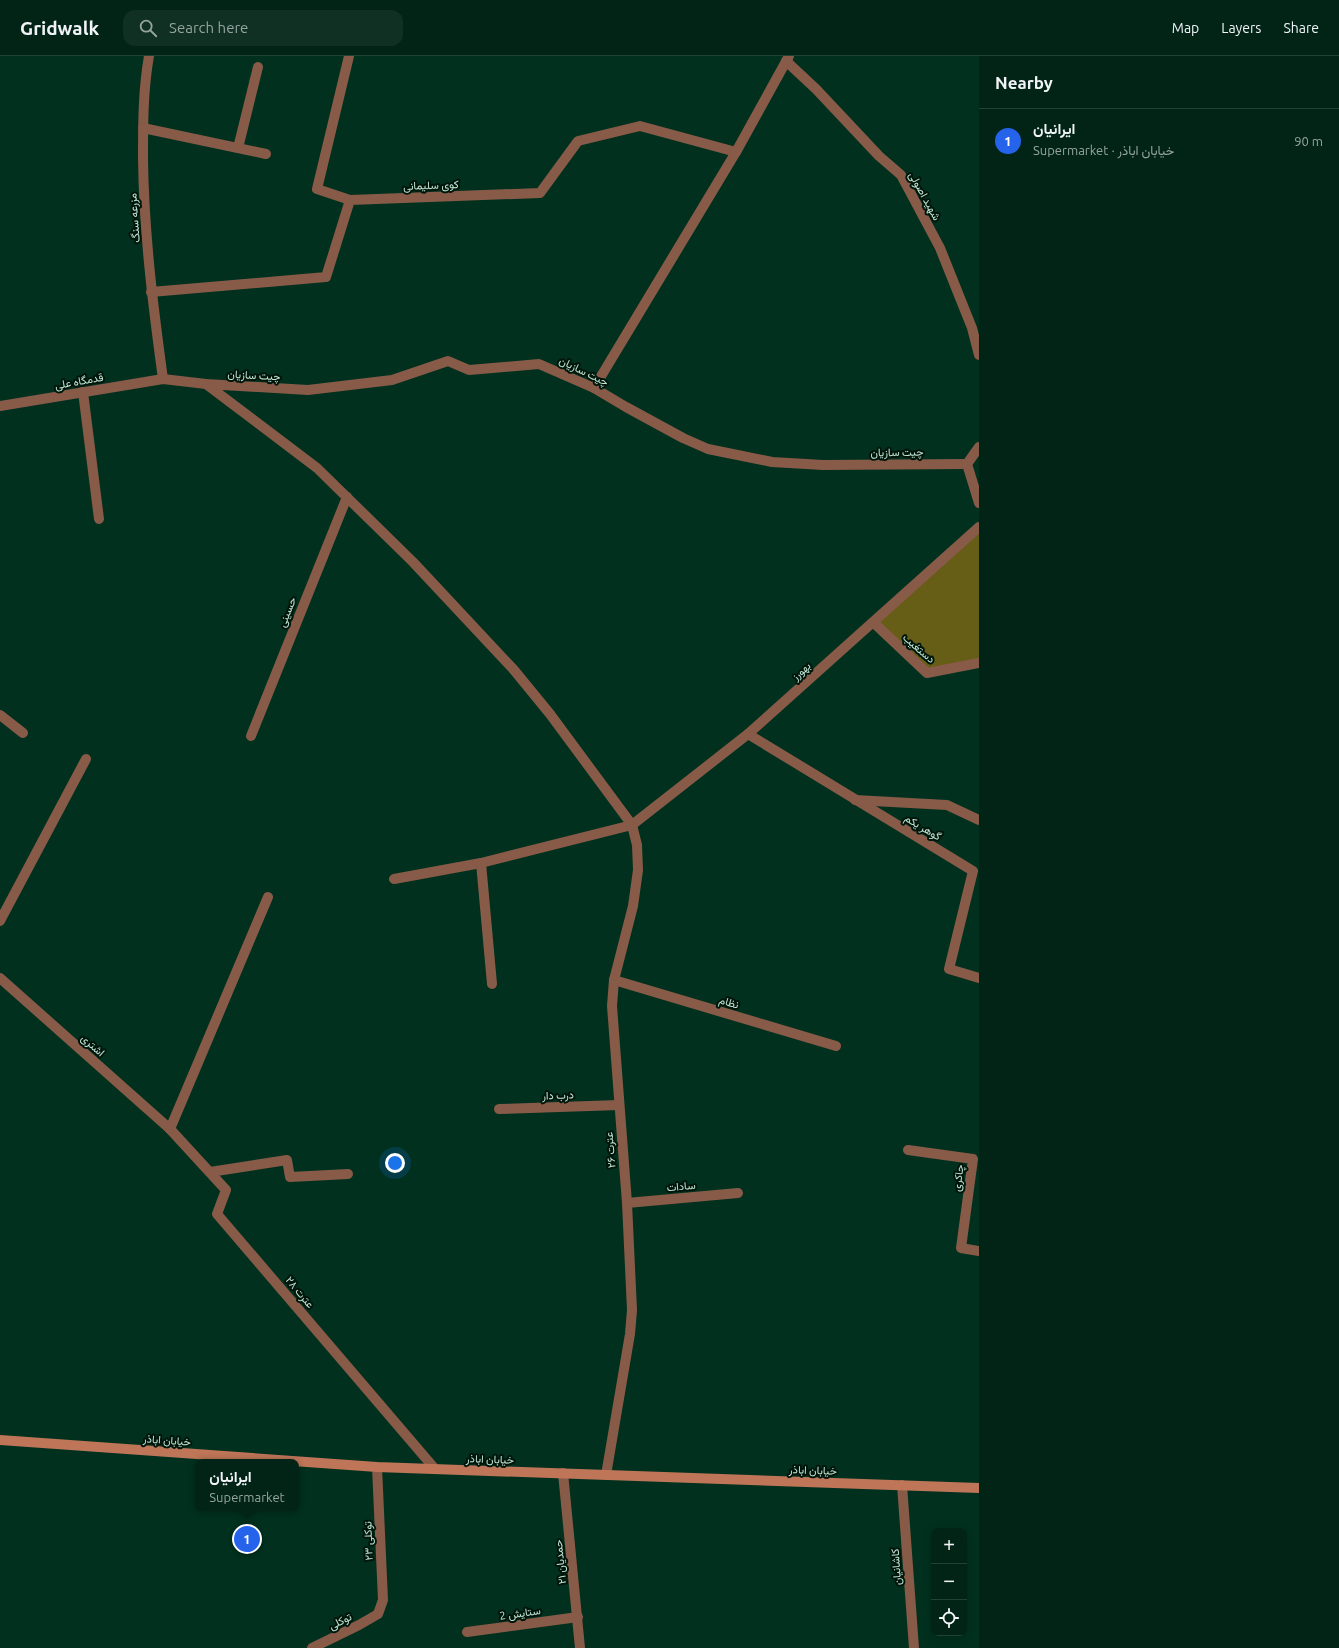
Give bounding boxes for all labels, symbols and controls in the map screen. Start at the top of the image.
search box [123,10,403,46]
text: Gridwalk [20,17,99,39]
icon: search [137,17,159,39]
text: Search here [169,19,248,36]
text: Map [1172,20,1199,36]
text: Layers [1221,20,1261,36]
text: Share [1283,20,1319,36]
text: Nearby [995,73,1053,92]
text: ایرانیان [1033,120,1075,137]
text: 1 [1004,134,1012,148]
text: 90 m [1294,134,1323,148]
text: Supermarket · خیابان اباذر [1033,143,1174,157]
street label: شهید اصولی [906,170,943,223]
street label: کوی سلیمانی [403,178,459,193]
street label: مزرعه سنگ [126,193,143,243]
street label: چیت سازیان [557,354,611,390]
street label: چیت سازیان [227,368,281,384]
street label: قدمگاه علی [54,371,104,392]
street label: چیت سازیان [870,446,924,460]
street label: حسینی [276,595,299,629]
street label: دستغیب [900,631,937,666]
street label: بهورز [788,660,813,684]
street label: گوهر یکم [902,812,943,844]
street label: نظام [717,993,740,1013]
street label: اشتری [78,1031,107,1059]
street label: درب دار [541,1088,574,1103]
street label: عترت ۲۶ [602,1131,619,1169]
your location [385,1153,405,1173]
street label: چاکری [950,1164,968,1192]
street label: سادات [666,1179,696,1193]
street label: عترت ۲۸ [283,1274,317,1311]
street label: خیابان اباذر [142,1432,191,1449]
street label: خیابان اباذر [465,1452,514,1467]
popup [195,1459,299,1511]
street label: خیابان اباذر [788,1463,837,1478]
text: ایرانیان [209,1468,252,1485]
text: Supermarket [209,1490,285,1504]
street label: توکلی ۲۳ [361,1520,376,1561]
pin: 1 [234,1524,260,1554]
map controls [931,1528,967,1636]
button: + [931,1528,967,1564]
street label: حمدیان ۲۱ [552,1539,569,1585]
street label: کاشانیان [889,1548,904,1586]
button: − [931,1564,967,1600]
button: locate [931,1600,967,1636]
street label: ستایش 2 [499,1604,542,1623]
street label: توکلی [327,1610,354,1633]

